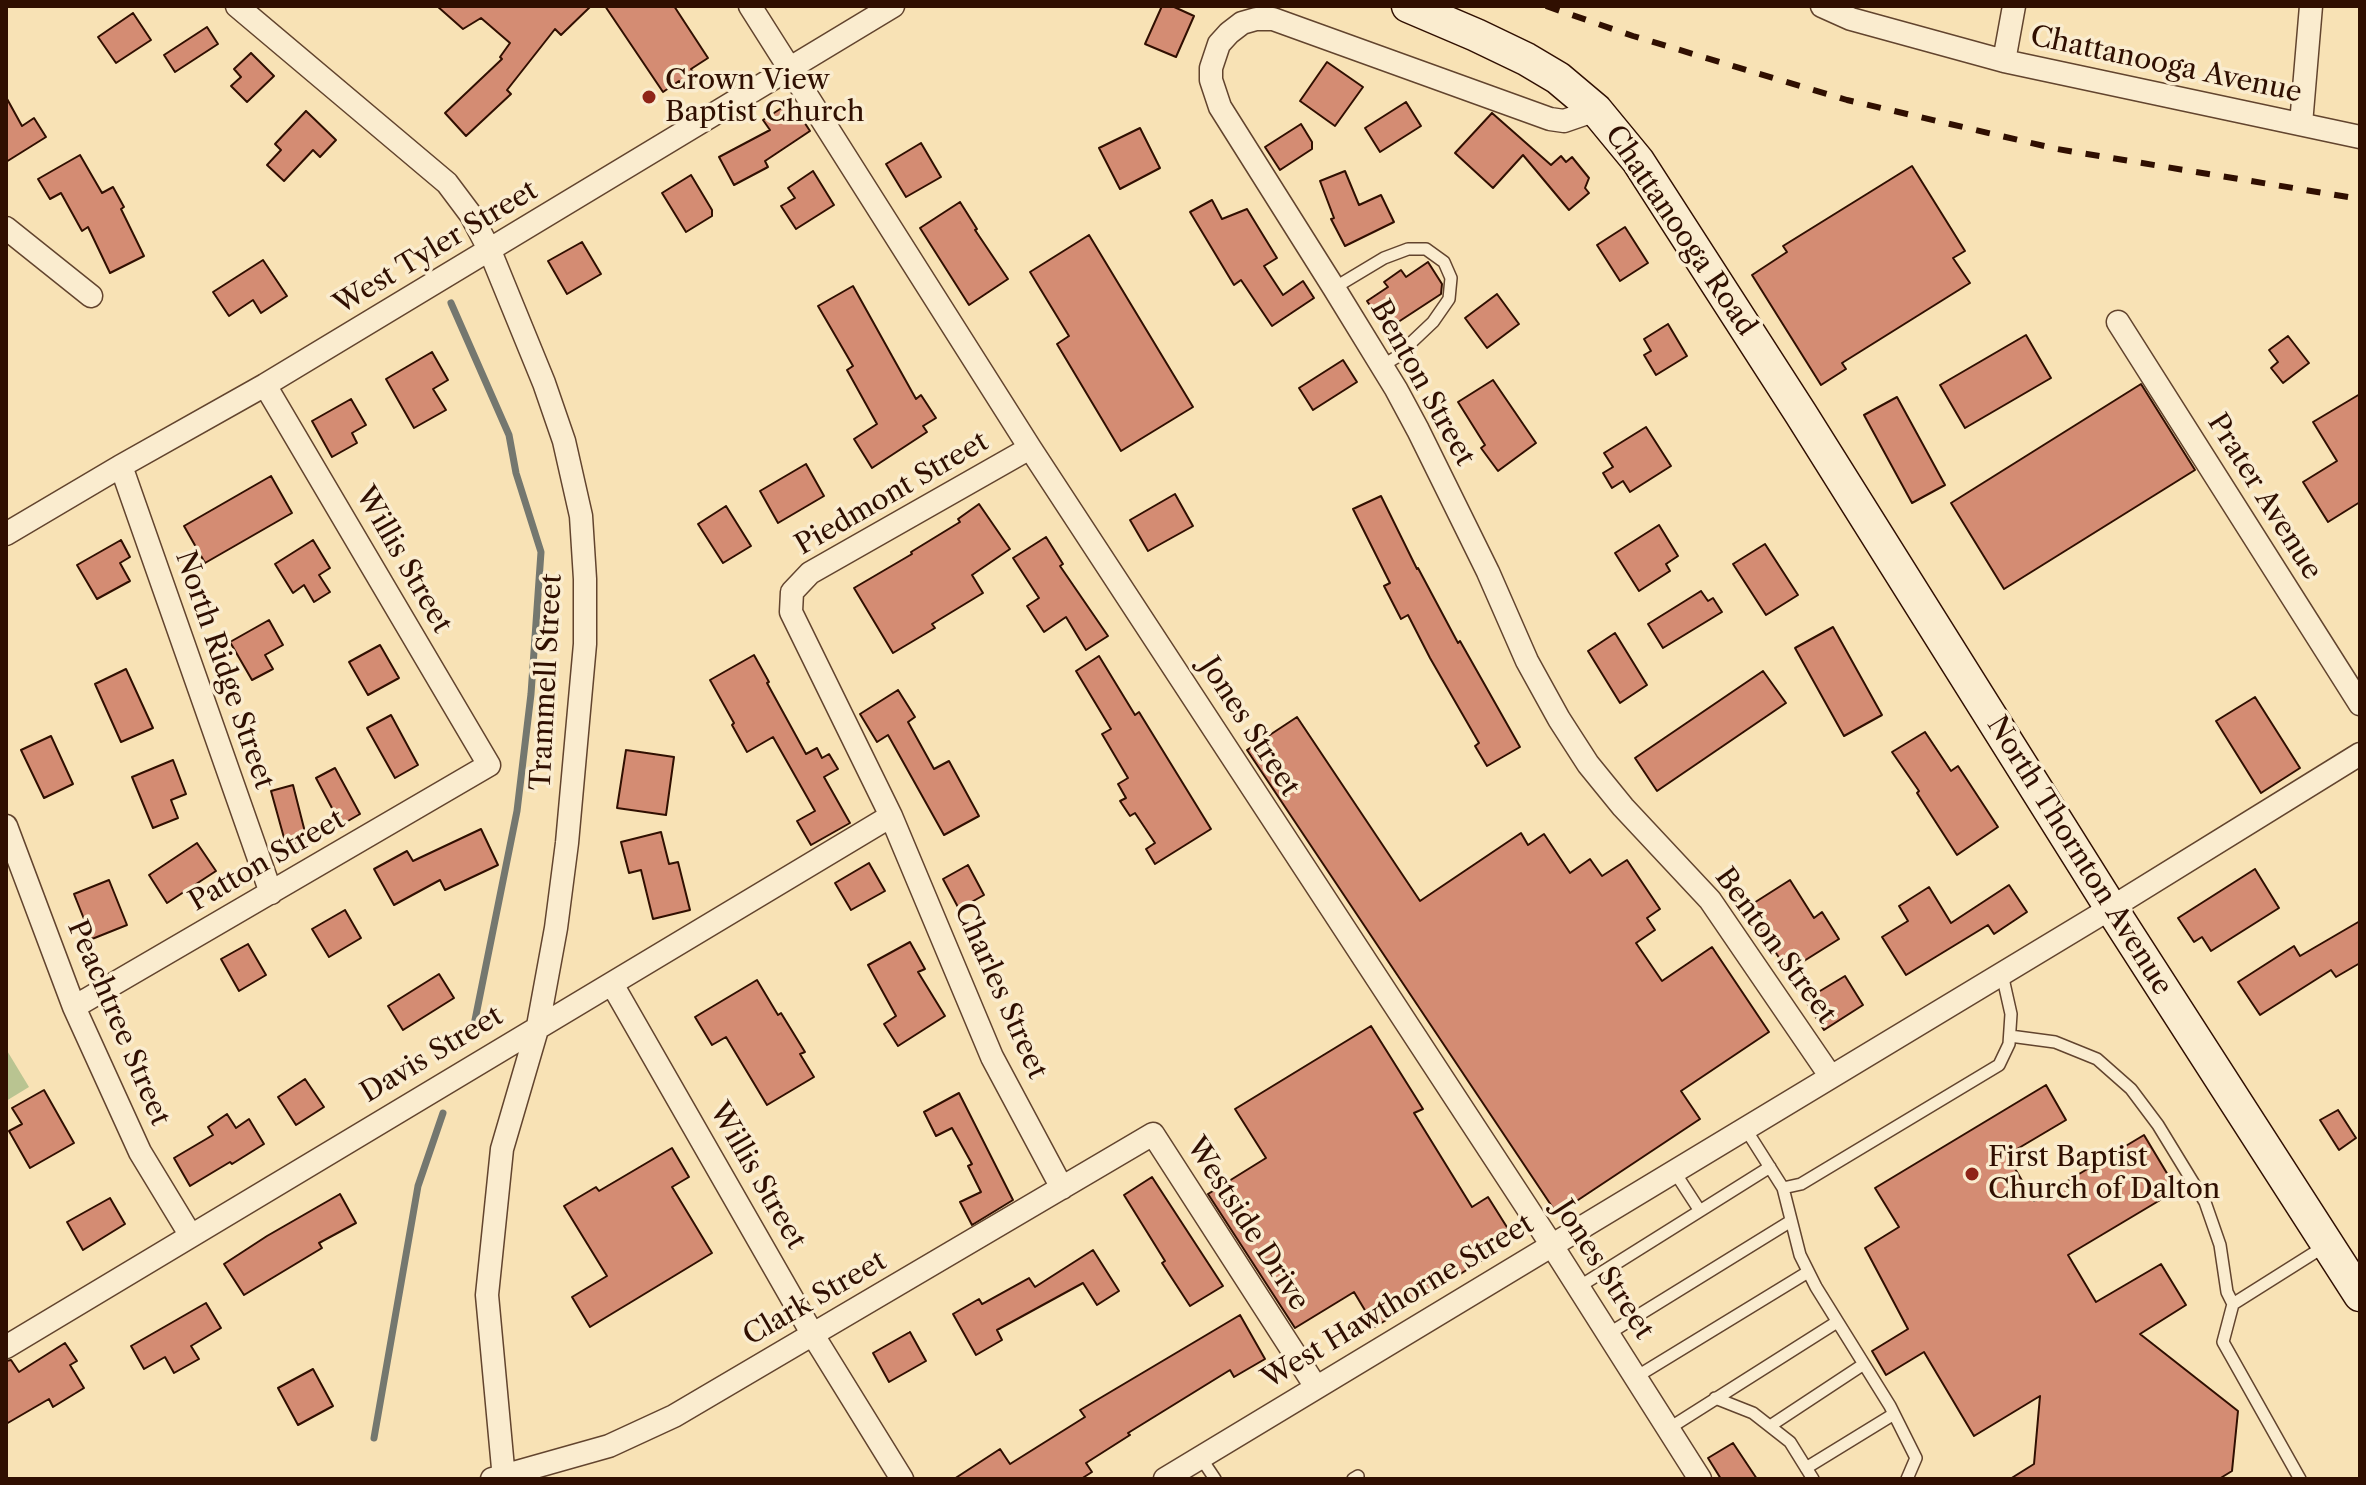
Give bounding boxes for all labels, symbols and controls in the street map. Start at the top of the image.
street label: Chattanooga Avenue [2027,20,2305,110]
place label: Crown View Baptist Church [665,64,864,130]
marker: Crown View Baptist Church [640,88,658,106]
street label: Chattanooga Road [1597,119,1763,343]
street label: West Tyler Street [328,174,544,322]
street label: Benton Street [1363,294,1481,472]
street label: Prater Avenue [2200,408,2328,586]
street label: Piedmont Street [790,425,994,563]
street label: Willis Street [348,481,458,639]
street label: North Ridge Street [168,547,280,793]
street label: Trammell Street [525,573,569,791]
street label: Jones Street [1192,651,1306,803]
street label: North Thornton Avenue [1979,710,2179,1002]
street label: Patton Street [183,803,351,919]
street label: Benton Street [1707,862,1843,1030]
street label: Charles Street [946,898,1054,1084]
street label: Peachtree Street [60,915,176,1131]
street label: Davis Street [355,1000,509,1110]
street label: Willis Street [702,1097,812,1255]
street label: Westside Drive [1179,1131,1315,1317]
place label: First Baptist Church of Dalton [1988,1141,2220,1207]
marker: First Baptist Church of Dalton [1963,1165,1981,1183]
street label: Jones Street [1546,1194,1660,1346]
street label: West Hawthorne Street [1256,1208,1540,1396]
street label: Clark Street [738,1245,892,1353]

